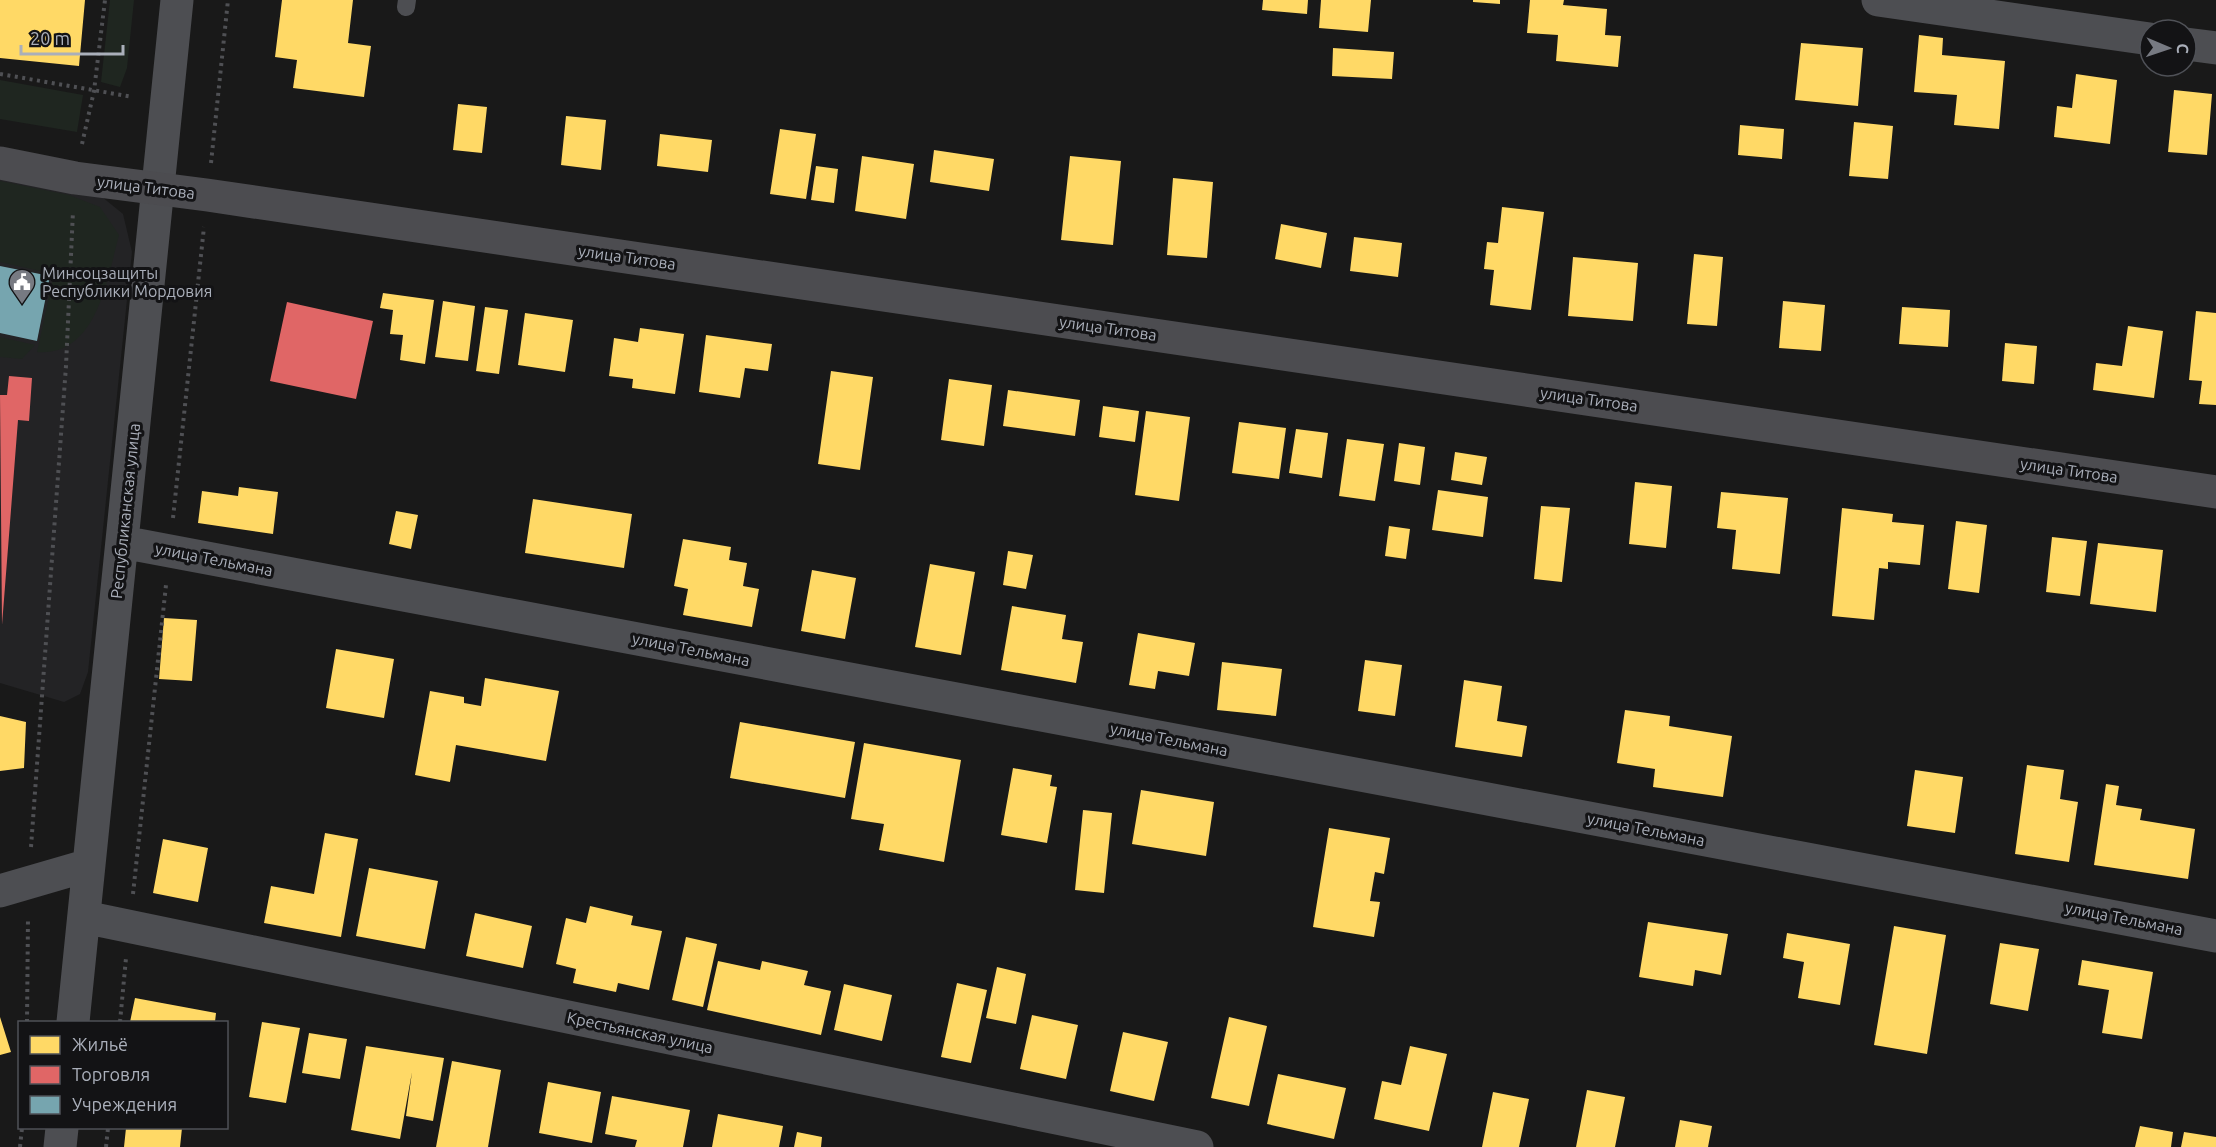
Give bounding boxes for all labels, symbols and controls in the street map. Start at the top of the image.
scale bar [21,18,123,56]
north arrow [2138,18,2198,78]
text: 20 m [30,28,70,48]
text: С [2174,43,2192,54]
street label: улица Титова [96,172,196,202]
street label: улица Титова [577,241,677,273]
place label: Минсоцзащиты Республики Мордовия [42,264,212,300]
public building icon: Минсоцзащиты Республики Мордовия [7,267,37,305]
street label: улица Титова [1058,312,1158,344]
street label: улица Титова [1539,383,1639,415]
street label: Республиканская улица [107,422,143,600]
street label: улица Титова [2019,454,2119,486]
street label: улица Тельмана [154,539,274,579]
street label: улица Тельмана [631,629,751,669]
street label: улица Тельмана [1109,719,1229,759]
street label: улица Тельмана [1586,809,1706,849]
street label: улица Тельмана [2064,898,2184,938]
street label: Крестьянская улица [565,1008,715,1056]
legend [18,1021,228,1129]
text: Жильё [72,1034,128,1054]
text: Торговля [72,1064,150,1084]
text: Учреждения [72,1094,177,1114]

